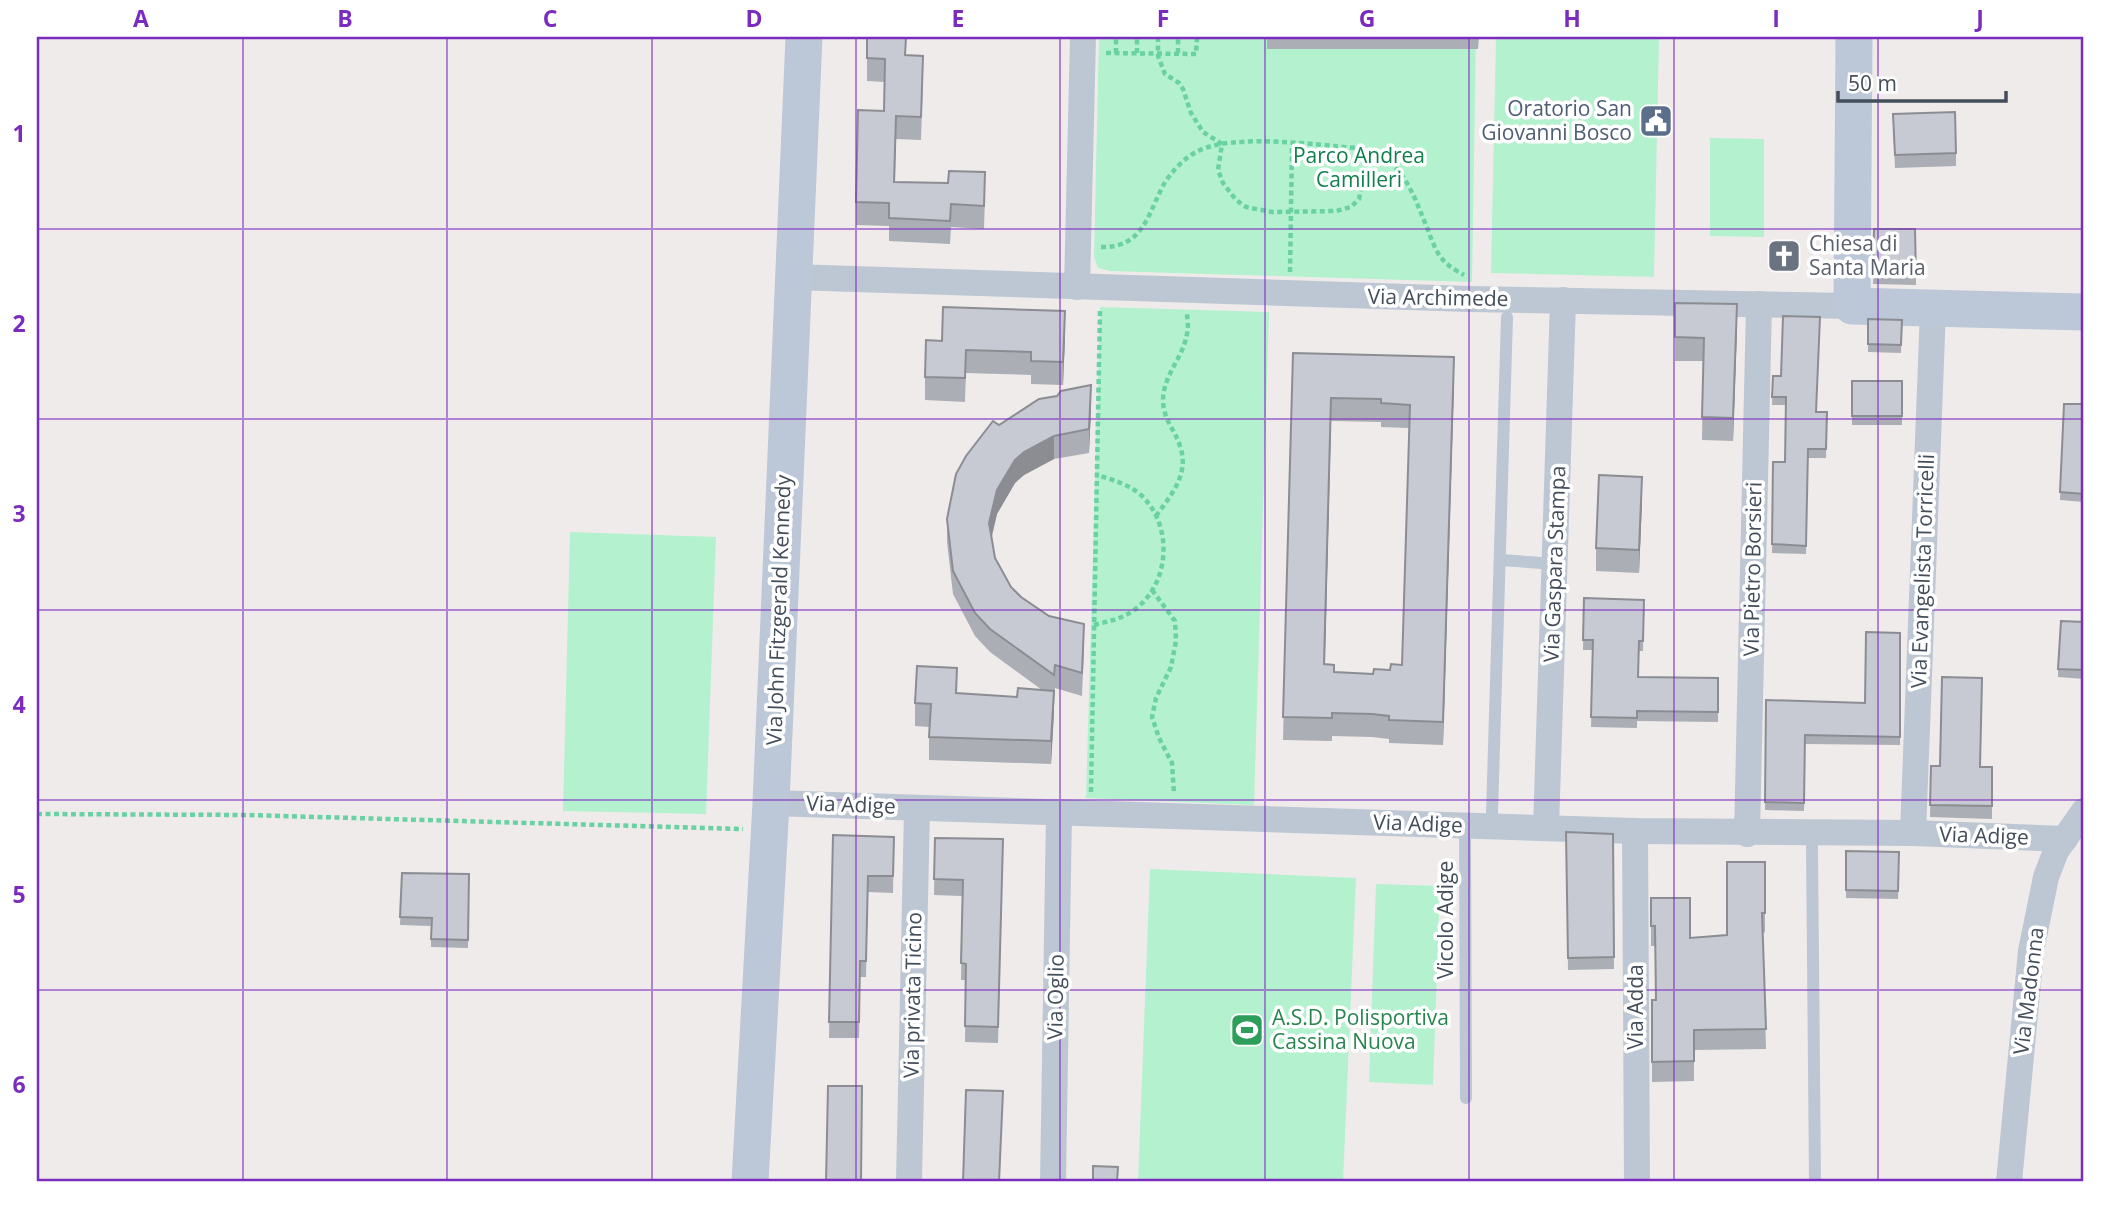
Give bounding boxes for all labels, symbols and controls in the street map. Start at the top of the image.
text: A [133,2,149,34]
text: B [337,2,353,34]
text: C [543,2,557,34]
text: D [745,2,763,34]
text: E [952,2,964,34]
text: F [1157,2,1169,34]
text: G [1359,2,1375,34]
text: H [1563,2,1581,34]
text: I [1772,2,1780,34]
text: J [1974,2,1984,34]
scale bar [1838,60,2006,104]
text: 50 m [1848,69,1897,97]
place label: Oratorio San Giovanni Bosco [1481,94,1632,146]
public building icon: Oratorio San Giovanni Bosco [1637,102,1675,140]
text: 1 [12,117,26,149]
park label: Parco Andrea Camilleri [1293,141,1425,193]
place label: Chiesa di Santa Maria [1809,229,1926,281]
church icon: Chiesa di Santa Maria [1765,237,1803,275]
street label: Via Archimede [1367,282,1509,312]
text: 2 [12,307,26,339]
street label: Via Evangelista Torricelli [1904,453,1940,689]
street label: Via Gaspara Stampa [1537,465,1571,663]
street label: Via John Fitzgerald Kennedy [759,474,797,746]
street label: Via Pietro Borsieri [1736,481,1768,657]
text: 3 [12,497,26,529]
text: 4 [12,688,26,720]
street label: Via Adige [806,788,896,820]
street label: Via Adige [1373,807,1463,839]
street label: Via Adige [1939,819,2029,851]
street label: Vicolo Adige [1431,861,1459,979]
text: 5 [12,878,26,910]
street label: Via privata Ticino [897,912,927,1078]
street label: Via Madonna [2006,925,2050,1056]
street label: Via Oglio [1040,954,1070,1040]
street label: Via Adda [1621,964,1649,1050]
place label: A.S.D. Polisportiva Cassina Nuova [1272,1003,1449,1055]
sports icon: A.S.D. Polisportiva Cassina Nuova [1228,1011,1266,1049]
text: 6 [12,1068,26,1100]

